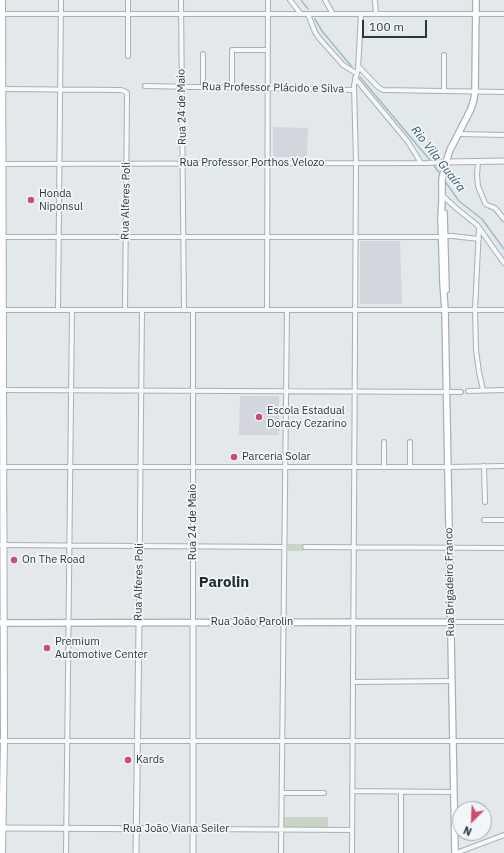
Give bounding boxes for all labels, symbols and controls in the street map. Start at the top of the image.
scale bar [364,12,429,38]
text: 100 m [369,19,404,34]
street label: Rua 24 de Maio [175,69,189,145]
street label: Rua Professor Plácido e Silva [202,80,344,96]
water label: Rio Vila Guaíra [408,123,468,195]
street label: Rua Professor Porthos Velozo [180,156,324,170]
street label: Rua Alferes Poli [119,162,133,240]
place label: Honda Niponsul [39,187,83,213]
marker: Honda Niponsul [26,195,36,205]
place label: Escola Estadual Doracy Cezarino [267,404,347,430]
marker: Escola Estadual Doracy Cezarino [254,412,264,422]
place label: Parceria Solar [242,450,311,464]
marker: Parceria Solar [229,452,239,462]
street label: Rua 24 de Maio [186,484,200,560]
street label: Rua Brigadeiro Franco [442,527,458,637]
street label: Rua Alferes Poli [132,543,146,621]
place label: On The Road [22,553,85,567]
marker: On The Road [9,555,19,565]
district label: Parolin [199,574,249,592]
street label: Rua João Parolin [211,615,293,629]
place label: Premium Automotive Center [55,635,148,661]
marker: Premium Automotive Center [42,643,52,653]
place label: Kards [136,753,164,767]
marker: Kards [123,755,133,765]
north arrow [452,801,492,841]
street label: Rua João Viana Seiler [123,822,229,836]
text: N [461,823,474,839]

